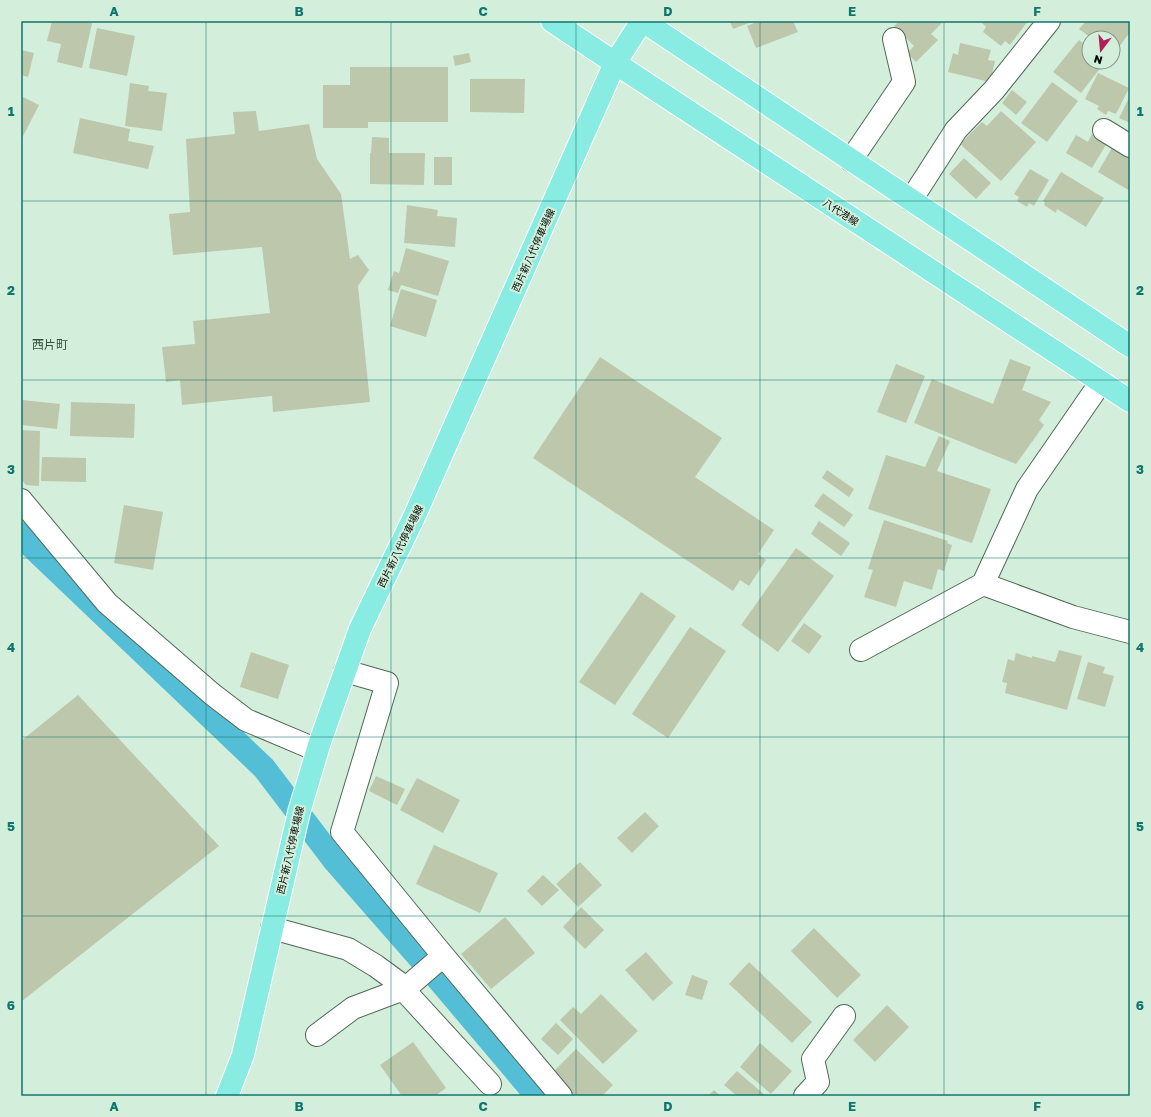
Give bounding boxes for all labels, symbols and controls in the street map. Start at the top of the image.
text: A [109,3,119,19]
text: B [294,3,304,19]
text: C [478,3,488,19]
text: D [663,3,673,19]
text: E [848,3,856,19]
text: F [1033,3,1041,19]
north arrow [1081,30,1121,70]
text: N [1092,53,1104,67]
text: 1 [8,103,15,119]
text: 1 [1137,103,1144,119]
street label: 八代港線 [821,196,861,228]
street label: 西片新八代停車場線 [509,206,557,294]
text: 2 [7,282,15,298]
text: 2 [1136,282,1144,298]
district label: 西片町 [32,337,68,352]
text: 3 [7,461,15,477]
text: 3 [1136,461,1144,477]
street label: 西片新八代停車場線 [375,503,425,589]
text: 4 [7,639,15,655]
text: 4 [1136,639,1144,655]
street label: 西片新八代停車場線 [274,805,306,895]
text: 5 [7,818,15,834]
text: 5 [1136,818,1144,834]
text: 6 [7,997,15,1013]
text: 6 [1136,997,1144,1013]
text: A [109,1098,119,1114]
text: B [294,1098,304,1114]
text: C [478,1098,488,1114]
text: D [663,1098,673,1114]
text: E [848,1098,856,1114]
text: F [1033,1098,1041,1114]

